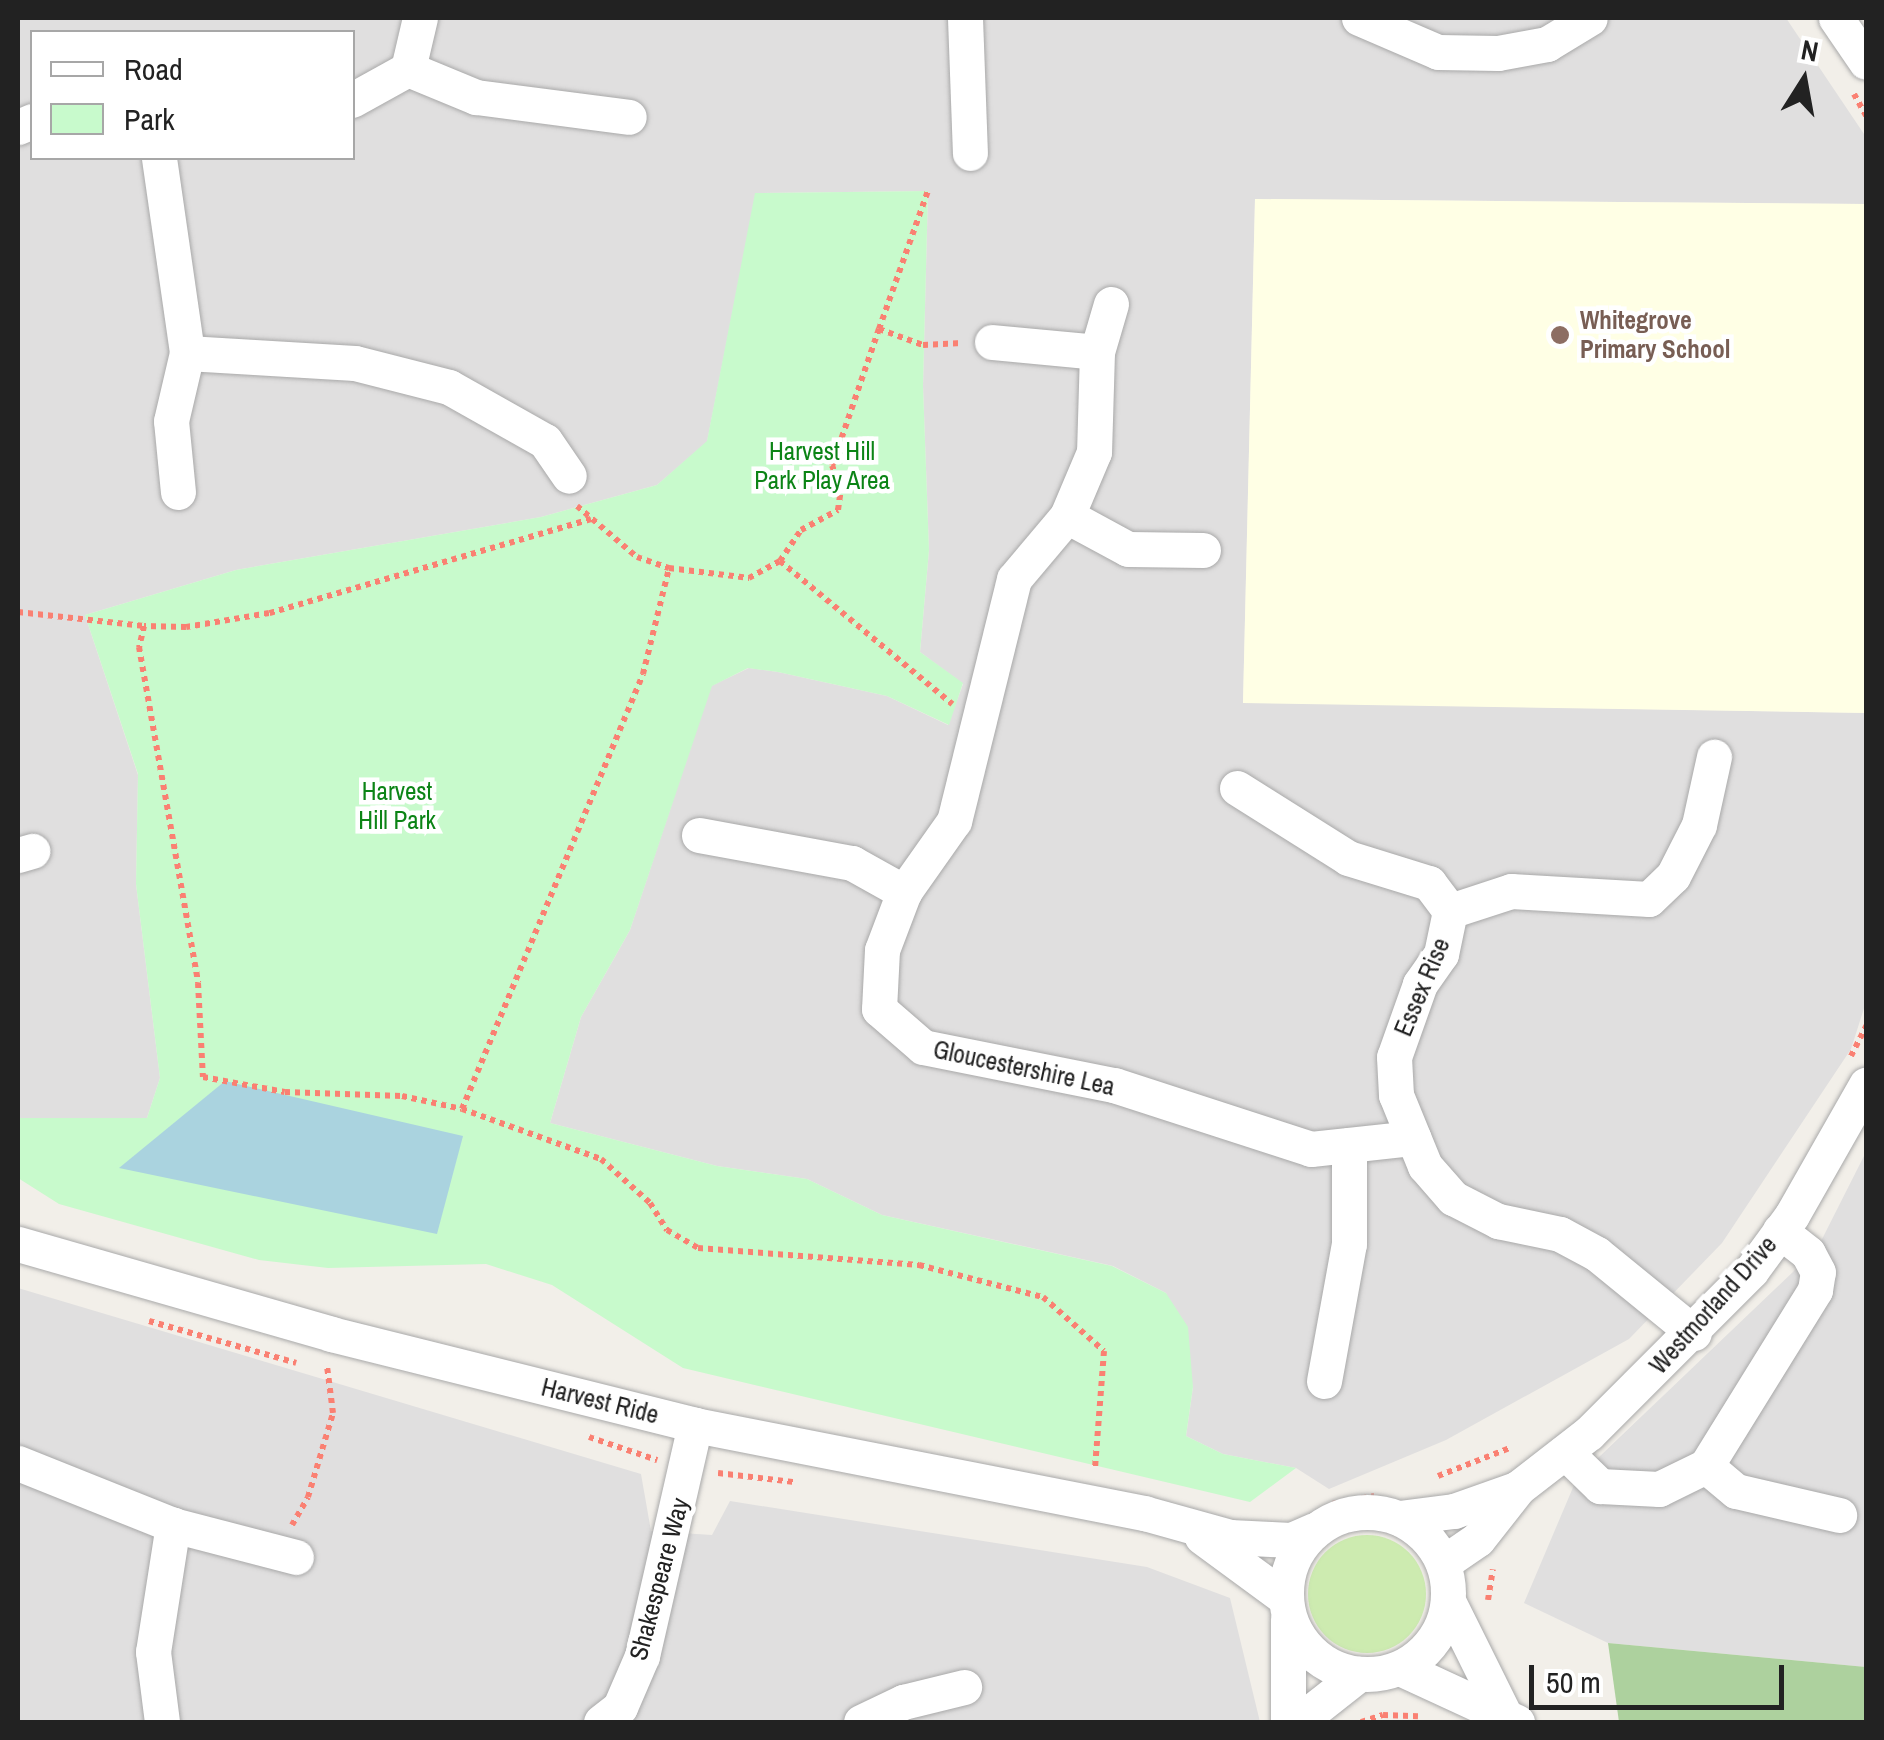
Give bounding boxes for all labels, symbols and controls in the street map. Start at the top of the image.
legend [30,30,355,160]
north arrow [1754,30,1854,130]
text: N [1798,30,1821,71]
text: Road [124,49,183,89]
text: Park [124,99,175,139]
place label: Whitegrove Primary School [1580,306,1730,365]
marker: Whitegrove Primary School [1549,324,1571,346]
park label: Harvest Hill Park Play Area [754,437,890,496]
park label: Harvest Hill Park [358,777,436,836]
street label: Essex Rise [1388,933,1456,1041]
street label: Gloucestershire Lea [931,1034,1117,1102]
street label: Westmorland Drive [1643,1230,1783,1380]
street label: Harvest Ride [538,1372,662,1430]
street label: Shakespeare Way [623,1495,695,1663]
scale bar [1534,1645,1789,1707]
text: 50 m [1546,1662,1601,1702]

